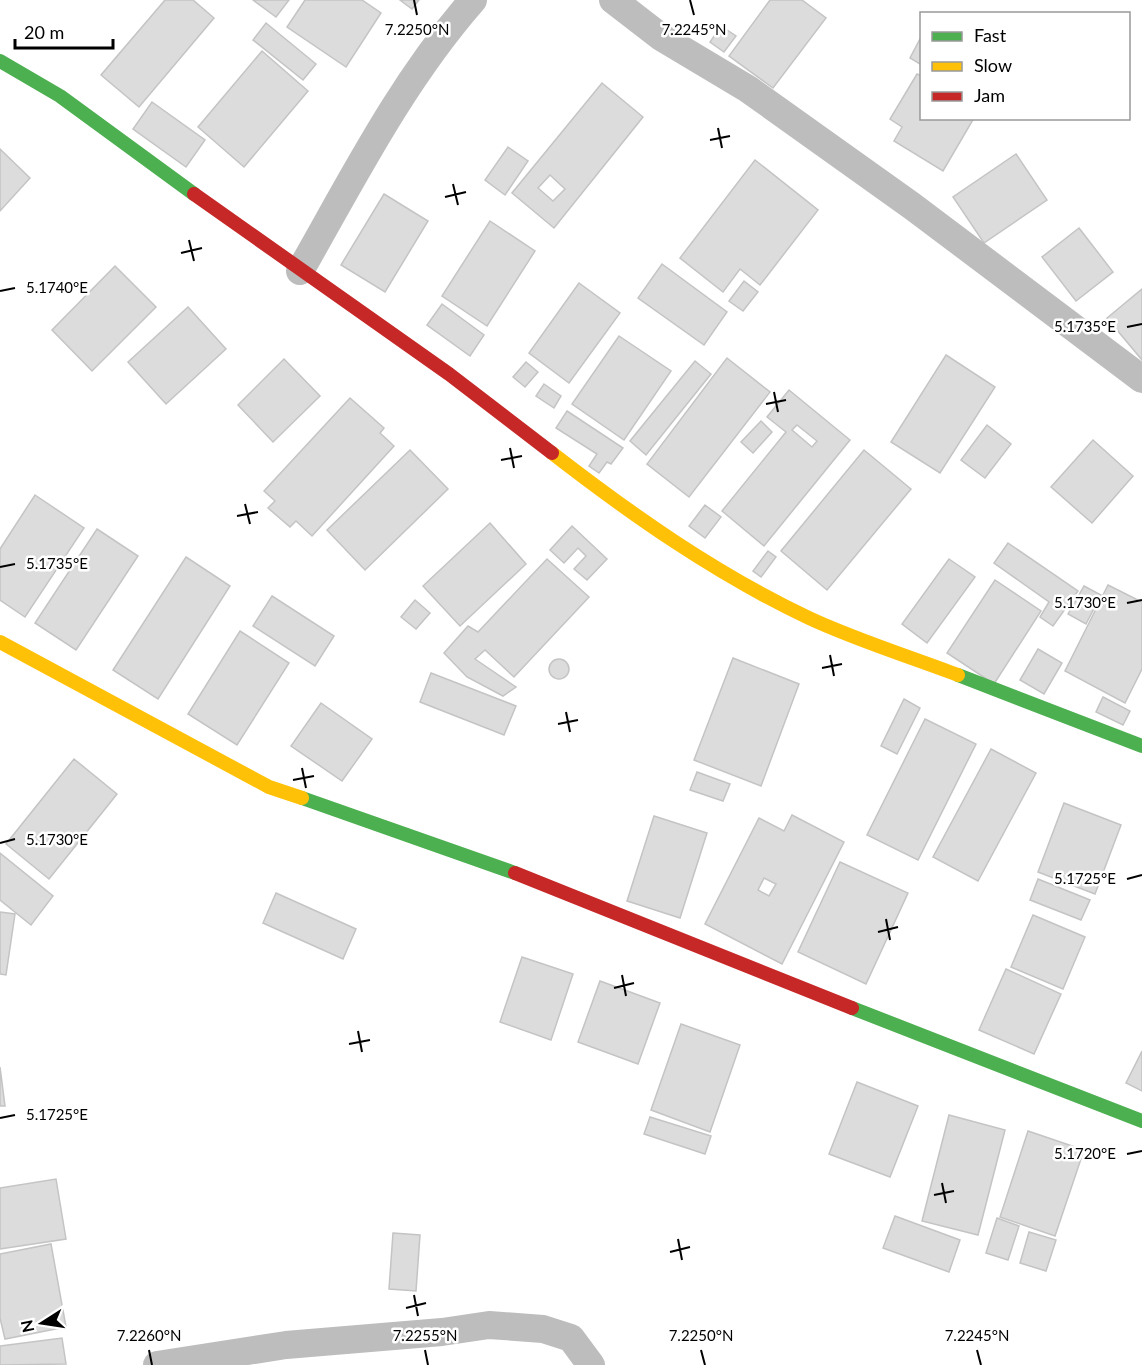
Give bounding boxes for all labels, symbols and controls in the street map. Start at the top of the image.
scale bar [15,12,112,50]
legend [920,12,1130,120]
text: 7.2250°N [385,20,449,38]
text: 7.2245°N [662,20,726,38]
text: 20 m [24,21,64,43]
text: Fast [974,24,1007,46]
text: Slow [974,54,1012,76]
text: Jam [974,84,1005,106]
text: 5.1740°E [26,278,88,296]
text: 5.1735°E [1054,317,1116,335]
text: 5.1735°E [26,554,88,572]
text: 5.1730°E [1054,593,1116,611]
text: 5.1730°E [26,830,88,848]
text: 5.1725°E [1054,869,1116,887]
text: 5.1725°E [26,1105,88,1123]
text: 5.1720°E [1054,1144,1116,1162]
north arrow [12,1293,72,1353]
text: N [16,1318,37,1334]
text: 7.2260°N [117,1326,181,1344]
text: 7.2255°N [393,1326,457,1344]
text: 7.2250°N [669,1326,733,1344]
text: 7.2245°N [945,1326,1009,1344]

